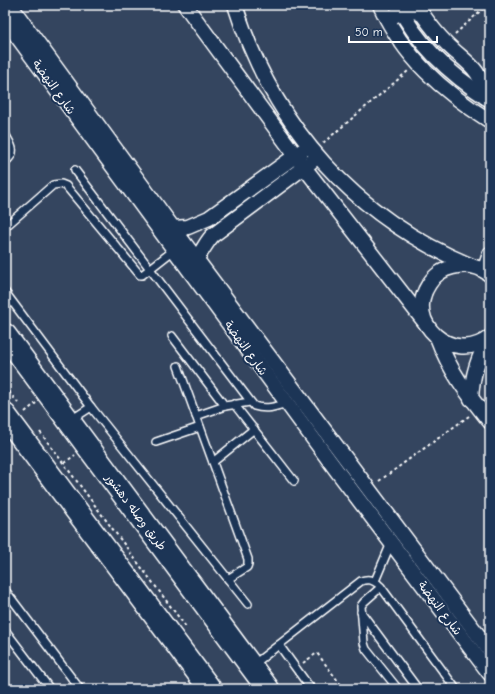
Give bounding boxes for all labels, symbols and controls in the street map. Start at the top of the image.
scale bar [349,18,437,44]
text: 50 m [355,25,383,39]
street label: شارع النهضة [28,57,78,118]
street label: شارع النهضة [220,318,270,379]
street label: طريق وصله دهشور [101,470,169,554]
street label: شارع النهضة [414,578,465,639]

